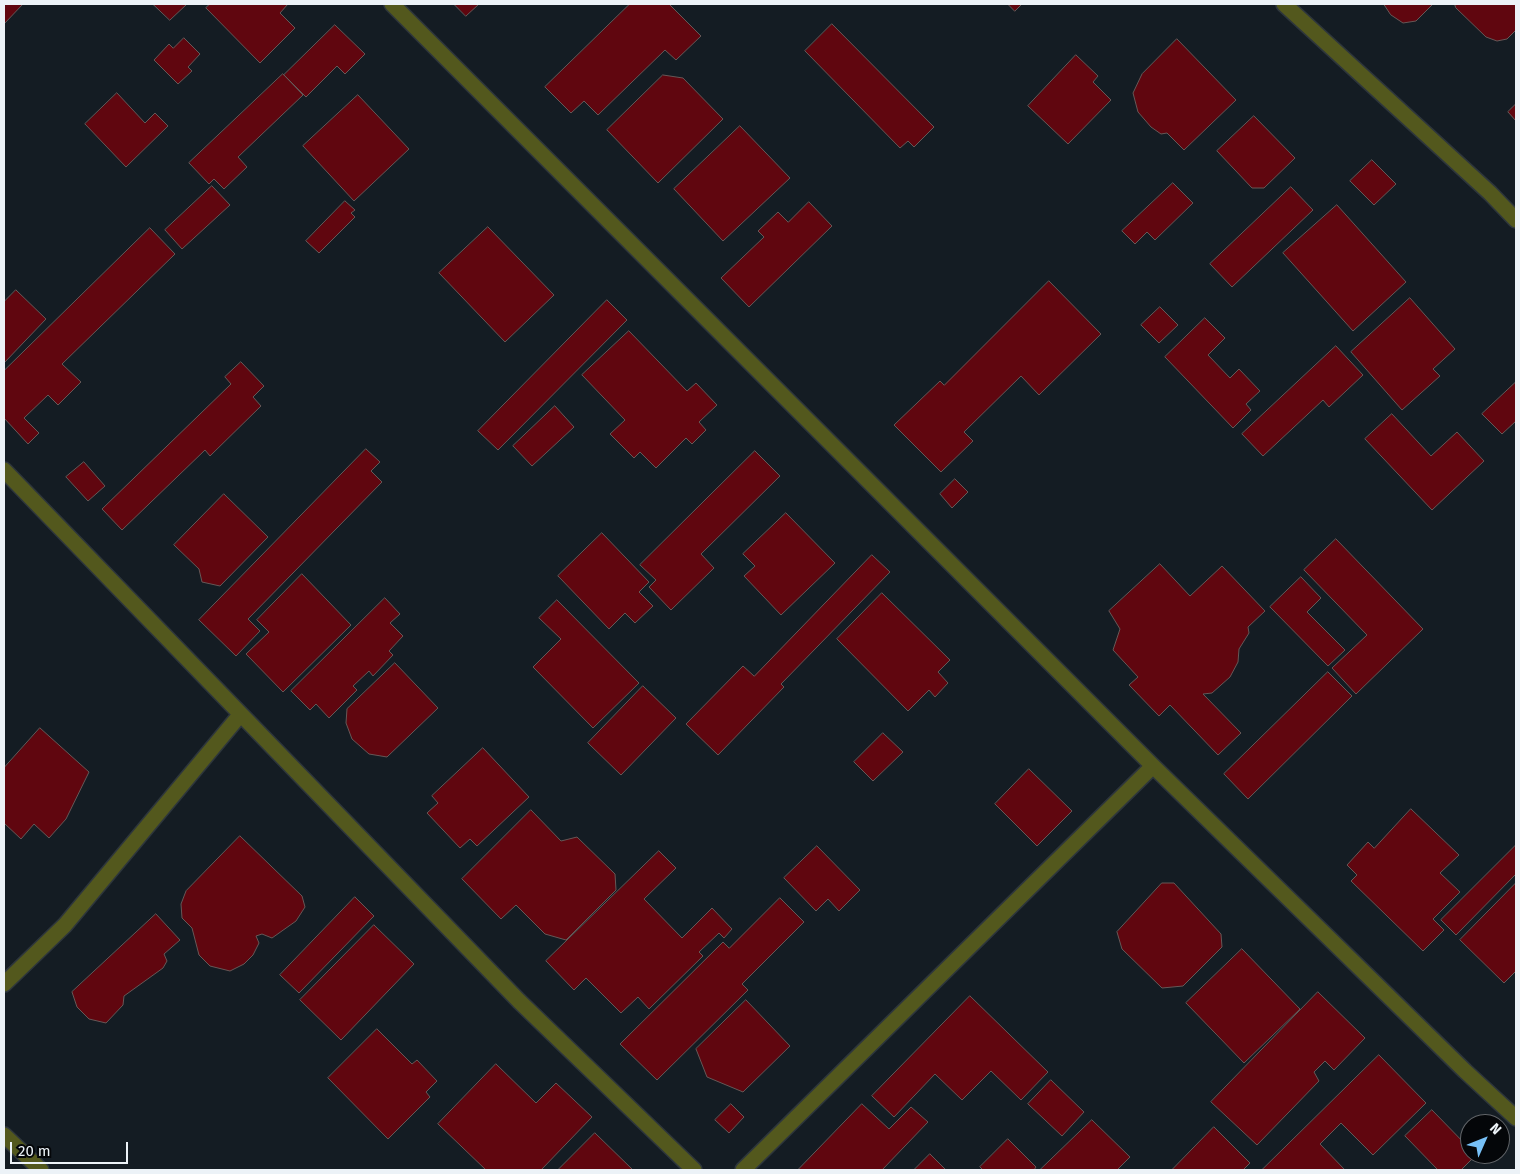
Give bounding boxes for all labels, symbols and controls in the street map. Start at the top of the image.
north arrow [1460,1114,1510,1164]
text: N [1486,1120,1505,1138]
scale bar [12,1132,130,1164]
text: 20 m [18,1142,51,1160]

